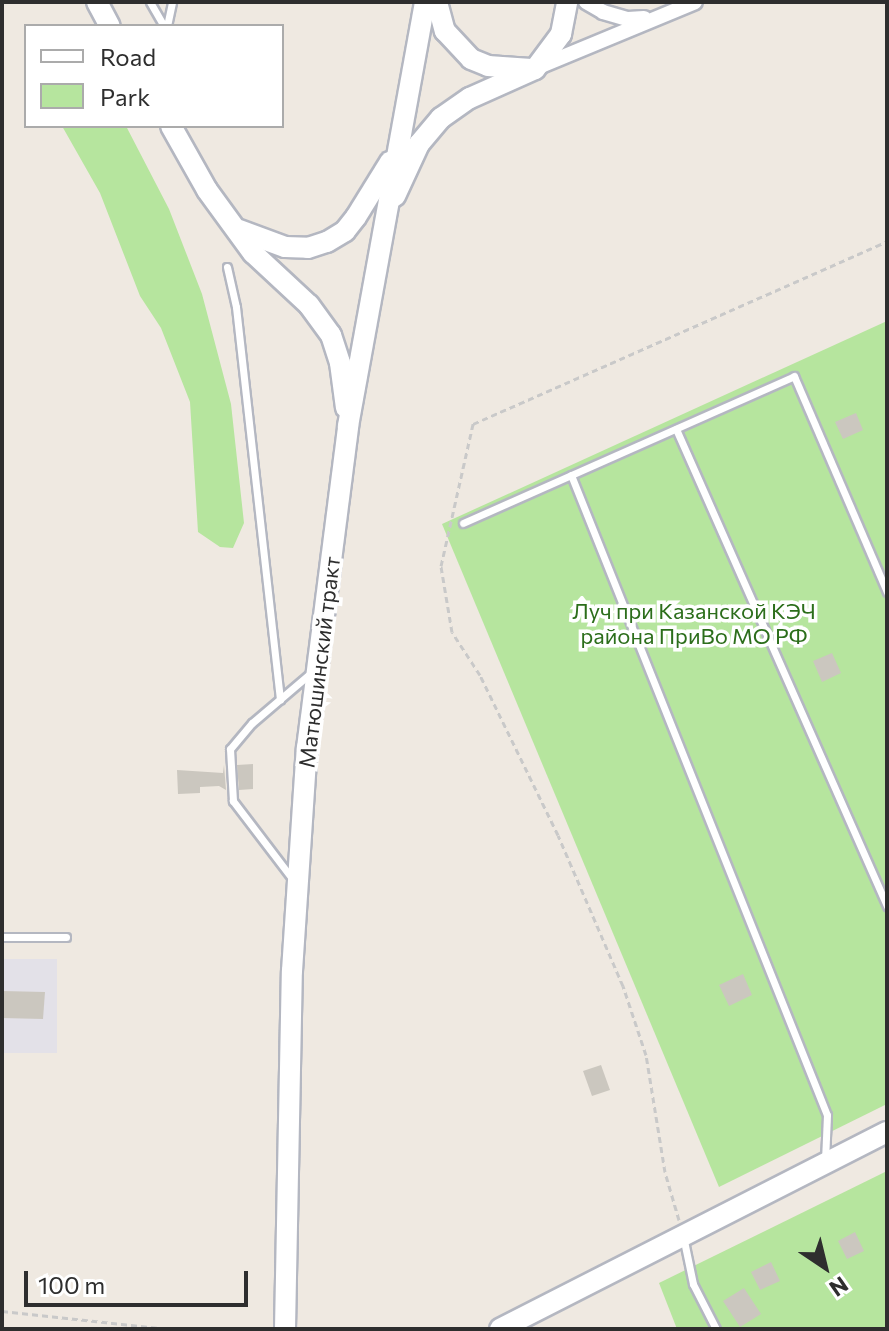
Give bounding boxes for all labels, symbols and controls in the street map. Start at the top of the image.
legend [24,24,284,128]
text: Road [100,42,156,71]
text: Park [100,82,150,111]
street label: Матюшинский тракт [293,555,345,769]
park label: Луч при Казанской КЭЧ района ПриВо МО РФ [572,597,816,648]
north arrow [785,1227,865,1307]
scale bar [28,1255,252,1305]
text: 100 m [38,1270,105,1299]
text: N [825,1271,854,1303]

